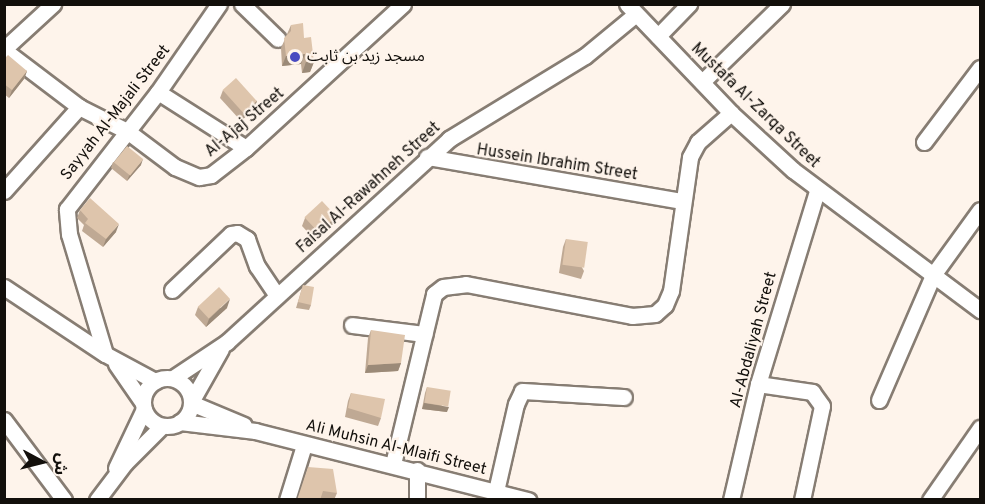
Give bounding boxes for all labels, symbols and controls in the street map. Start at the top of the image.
street label: Mustafa Al-Zarqa Street [686,39,824,173]
street label: Sayyah Al-Majali Street [57,41,175,185]
place label: مسجد زيد بن ثابت [307,47,425,67]
marker: مسجد زيد بن ثابت [288,50,302,64]
street label: Al-Ajaj Street [201,84,289,162]
street label: Faisal Al-Rawahneh Street [293,118,445,258]
street label: Hussein Ibrahim Street [475,141,639,185]
street label: Al-Abdaliyah Street [727,270,781,410]
street label: Ali Muhsin Al-Mlaifi Street [303,416,489,480]
north arrow [12,432,72,492]
text: ش [49,452,71,476]

